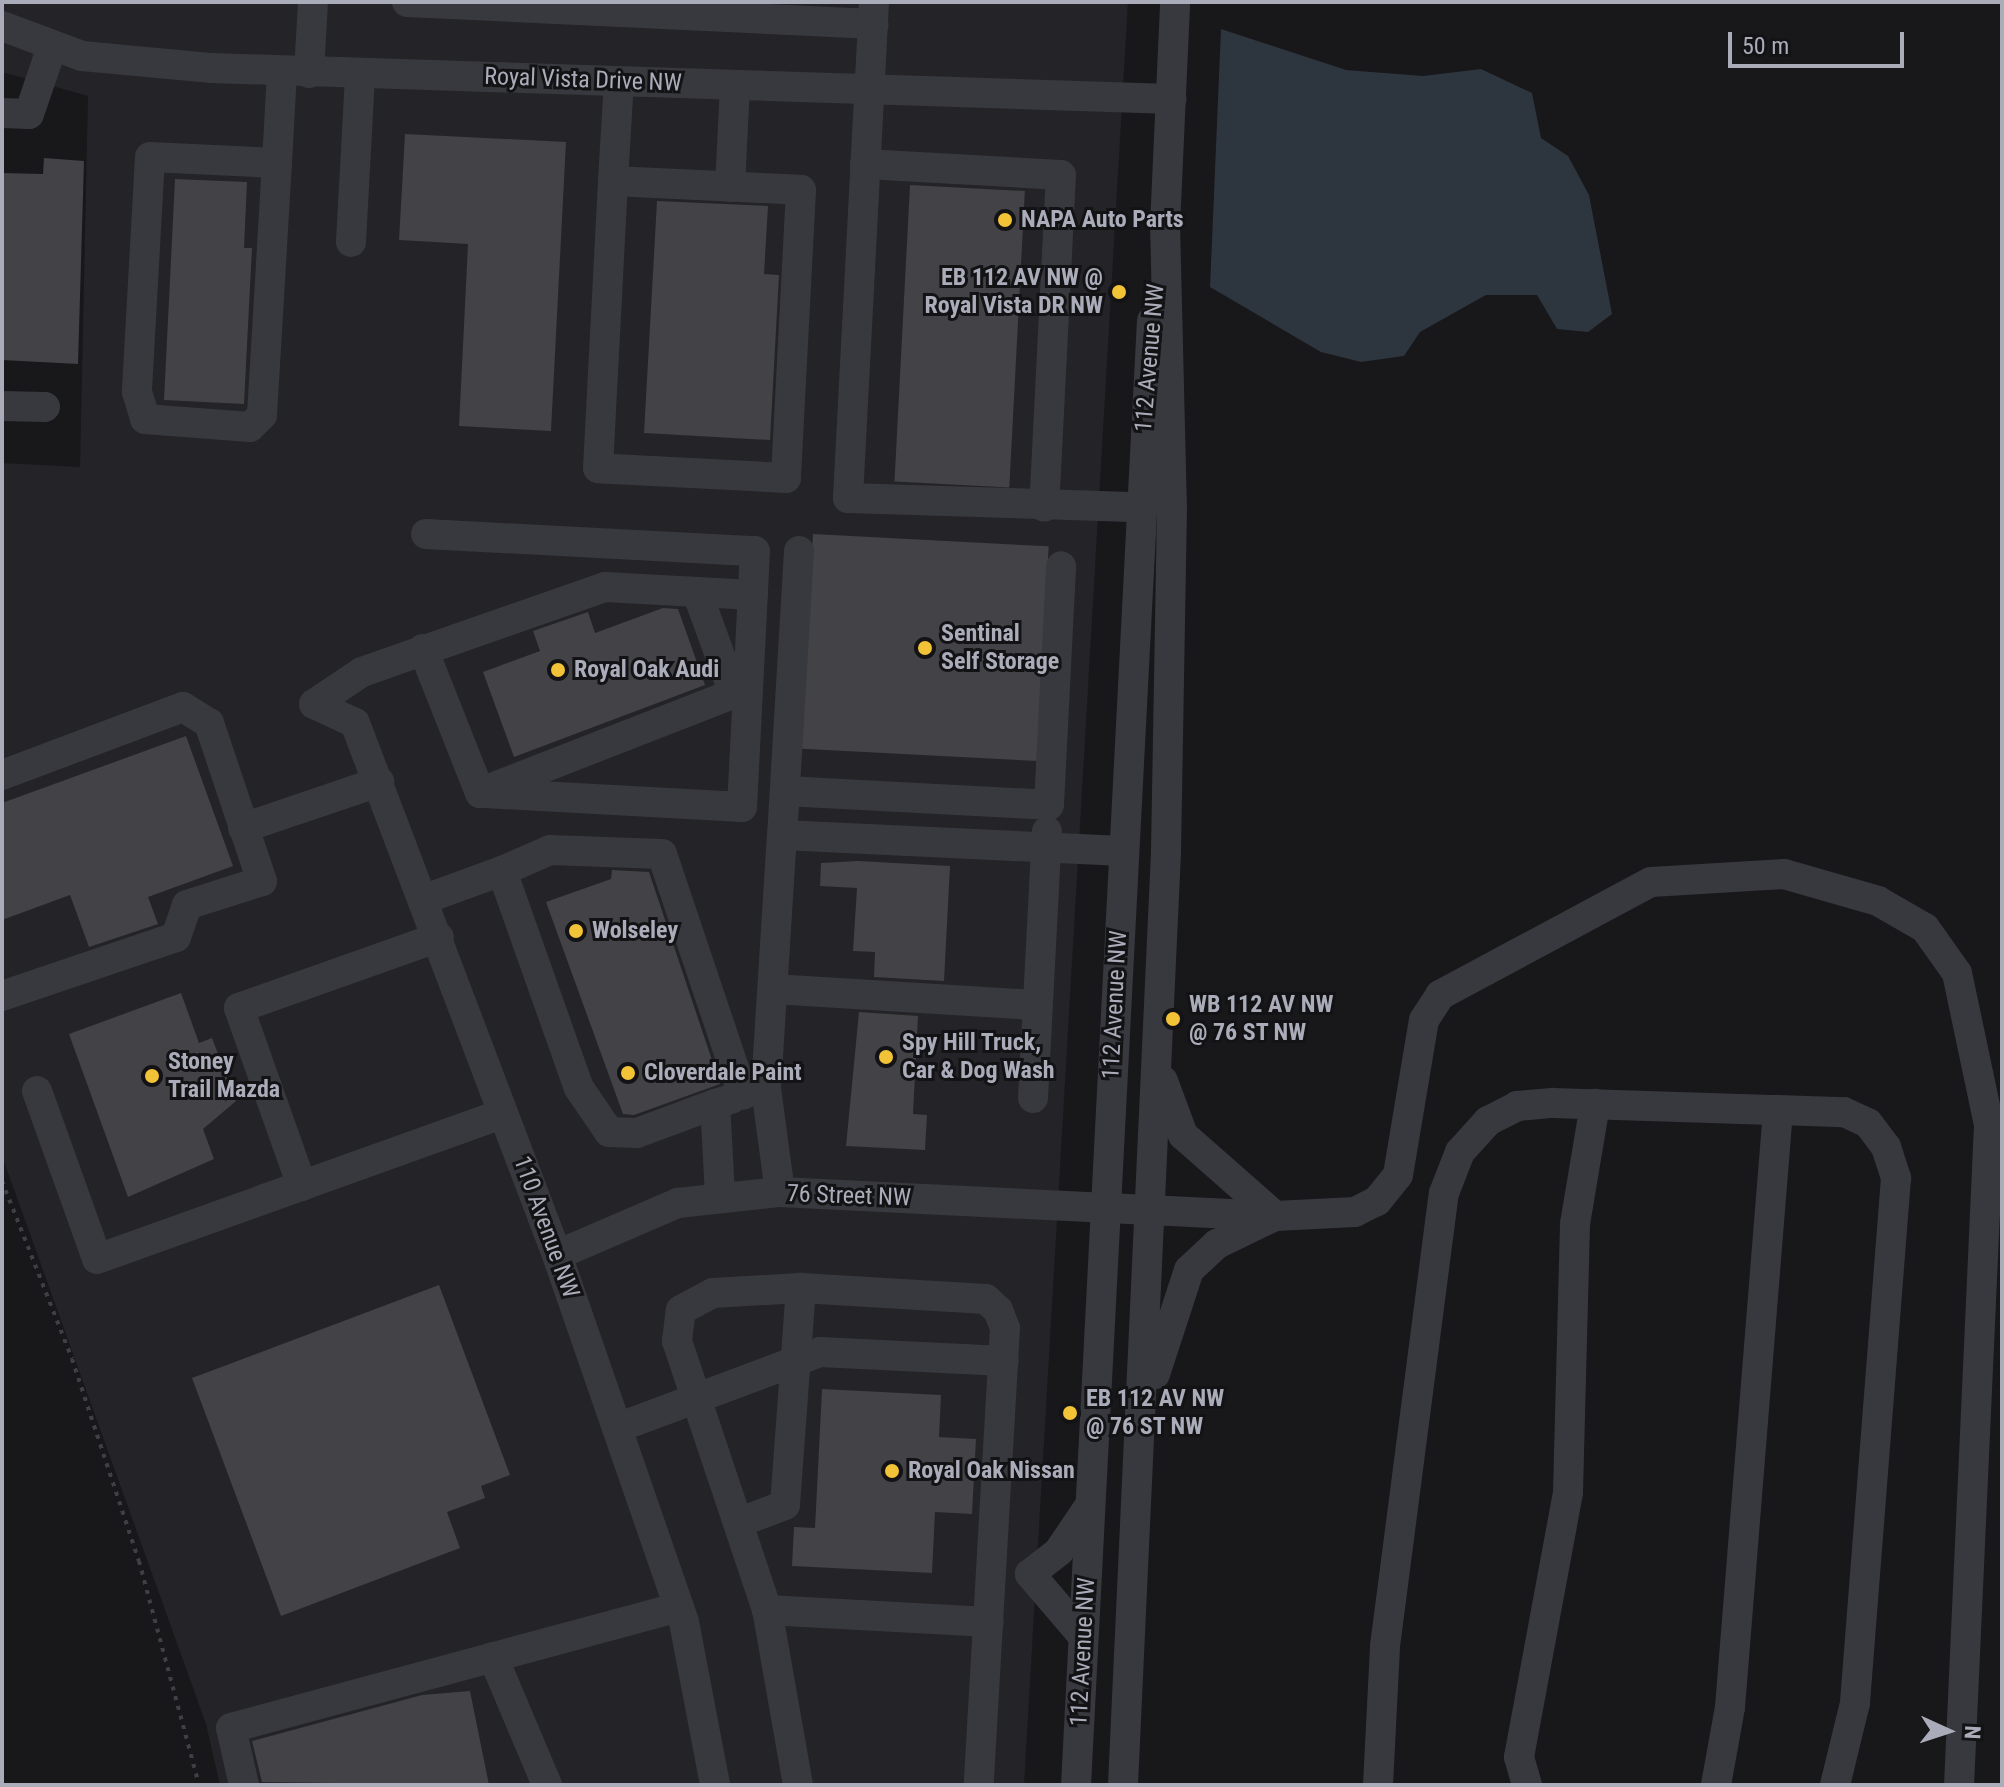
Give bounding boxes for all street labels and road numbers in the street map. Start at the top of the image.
street label: Royal Vista Drive NW [484,62,682,98]
street label: 112 Avenue NW [1129,283,1171,433]
street label: 112 Avenue NW [1097,930,1133,1080]
street label: 110 Avenue NW [507,1152,585,1302]
street label: 76 Street NW [786,1179,912,1213]
street label: 112 Avenue NW [1065,1577,1101,1727]

